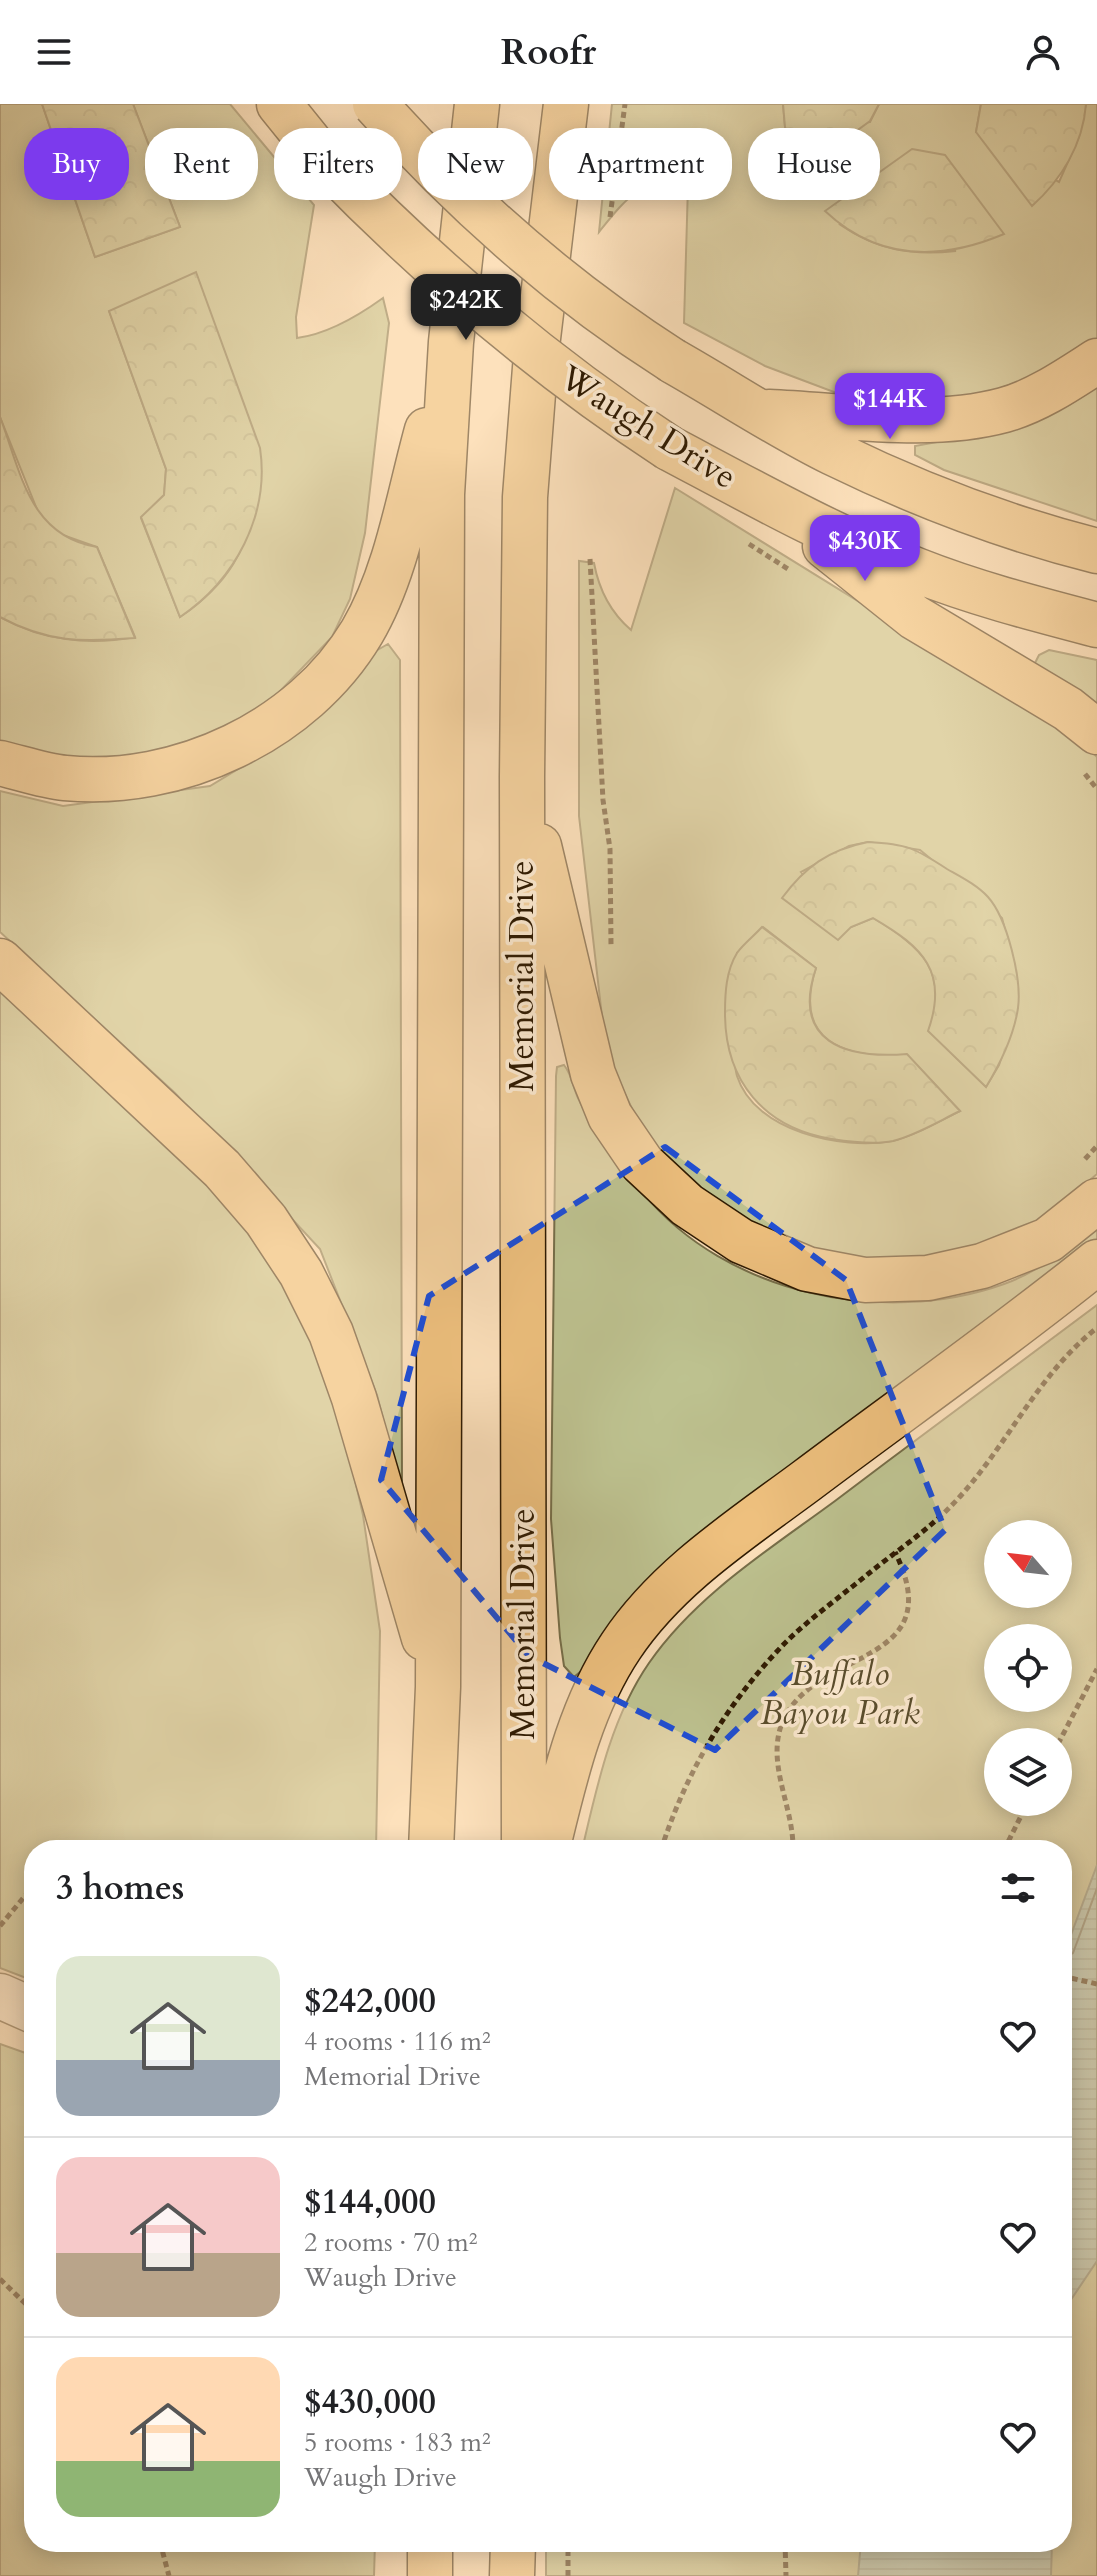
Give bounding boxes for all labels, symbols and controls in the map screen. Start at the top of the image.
text: Roofr [501,28,596,77]
icon: menu [32,30,76,74]
icon: person [1021,30,1065,74]
chip: Buy [24,128,129,200]
chip: Rent [145,128,258,200]
chip: Filters [274,128,402,200]
chip: New [418,128,533,200]
chip: Apartment [549,128,732,200]
chip: House [748,128,880,200]
pin: $242K [410,274,522,342]
text: $242K [429,282,503,317]
street label: Waugh Drive [550,354,745,499]
pin: $144K [834,373,946,441]
text: $144K [853,381,927,416]
pin: $430K [809,515,921,583]
text: $430K [828,523,902,558]
street label: Memorial Drive [499,860,545,1092]
street label: Memorial Drive [500,1508,546,1740]
north arrow [984,1520,1072,1608]
map controls [984,1520,1072,1816]
button: locate [984,1624,1072,1712]
park label: Buffalo Bayou Park [760,1651,920,1736]
button: layers [984,1728,1072,1816]
text: 3 homes [56,1865,184,1911]
icon: filters [996,1866,1040,1910]
text: $242,000 [304,1978,436,2024]
icon: home [120,1988,216,2084]
icon: heart [996,2014,1040,2058]
text: 4 rooms · 116 m² [304,2024,491,2059]
text: Memorial Drive [304,2059,481,2094]
text: $144,000 [304,2179,436,2225]
icon: home [120,2189,216,2285]
icon: heart [996,2215,1040,2259]
text: 2 rooms · 70 m² [304,2225,477,2260]
text: Waugh Drive [304,2260,457,2295]
text: $430,000 [304,2379,436,2425]
icon: home [120,2389,216,2485]
icon: heart [996,2415,1040,2459]
text: 5 rooms · 183 m² [304,2425,491,2460]
text: Waugh Drive [304,2460,457,2495]

